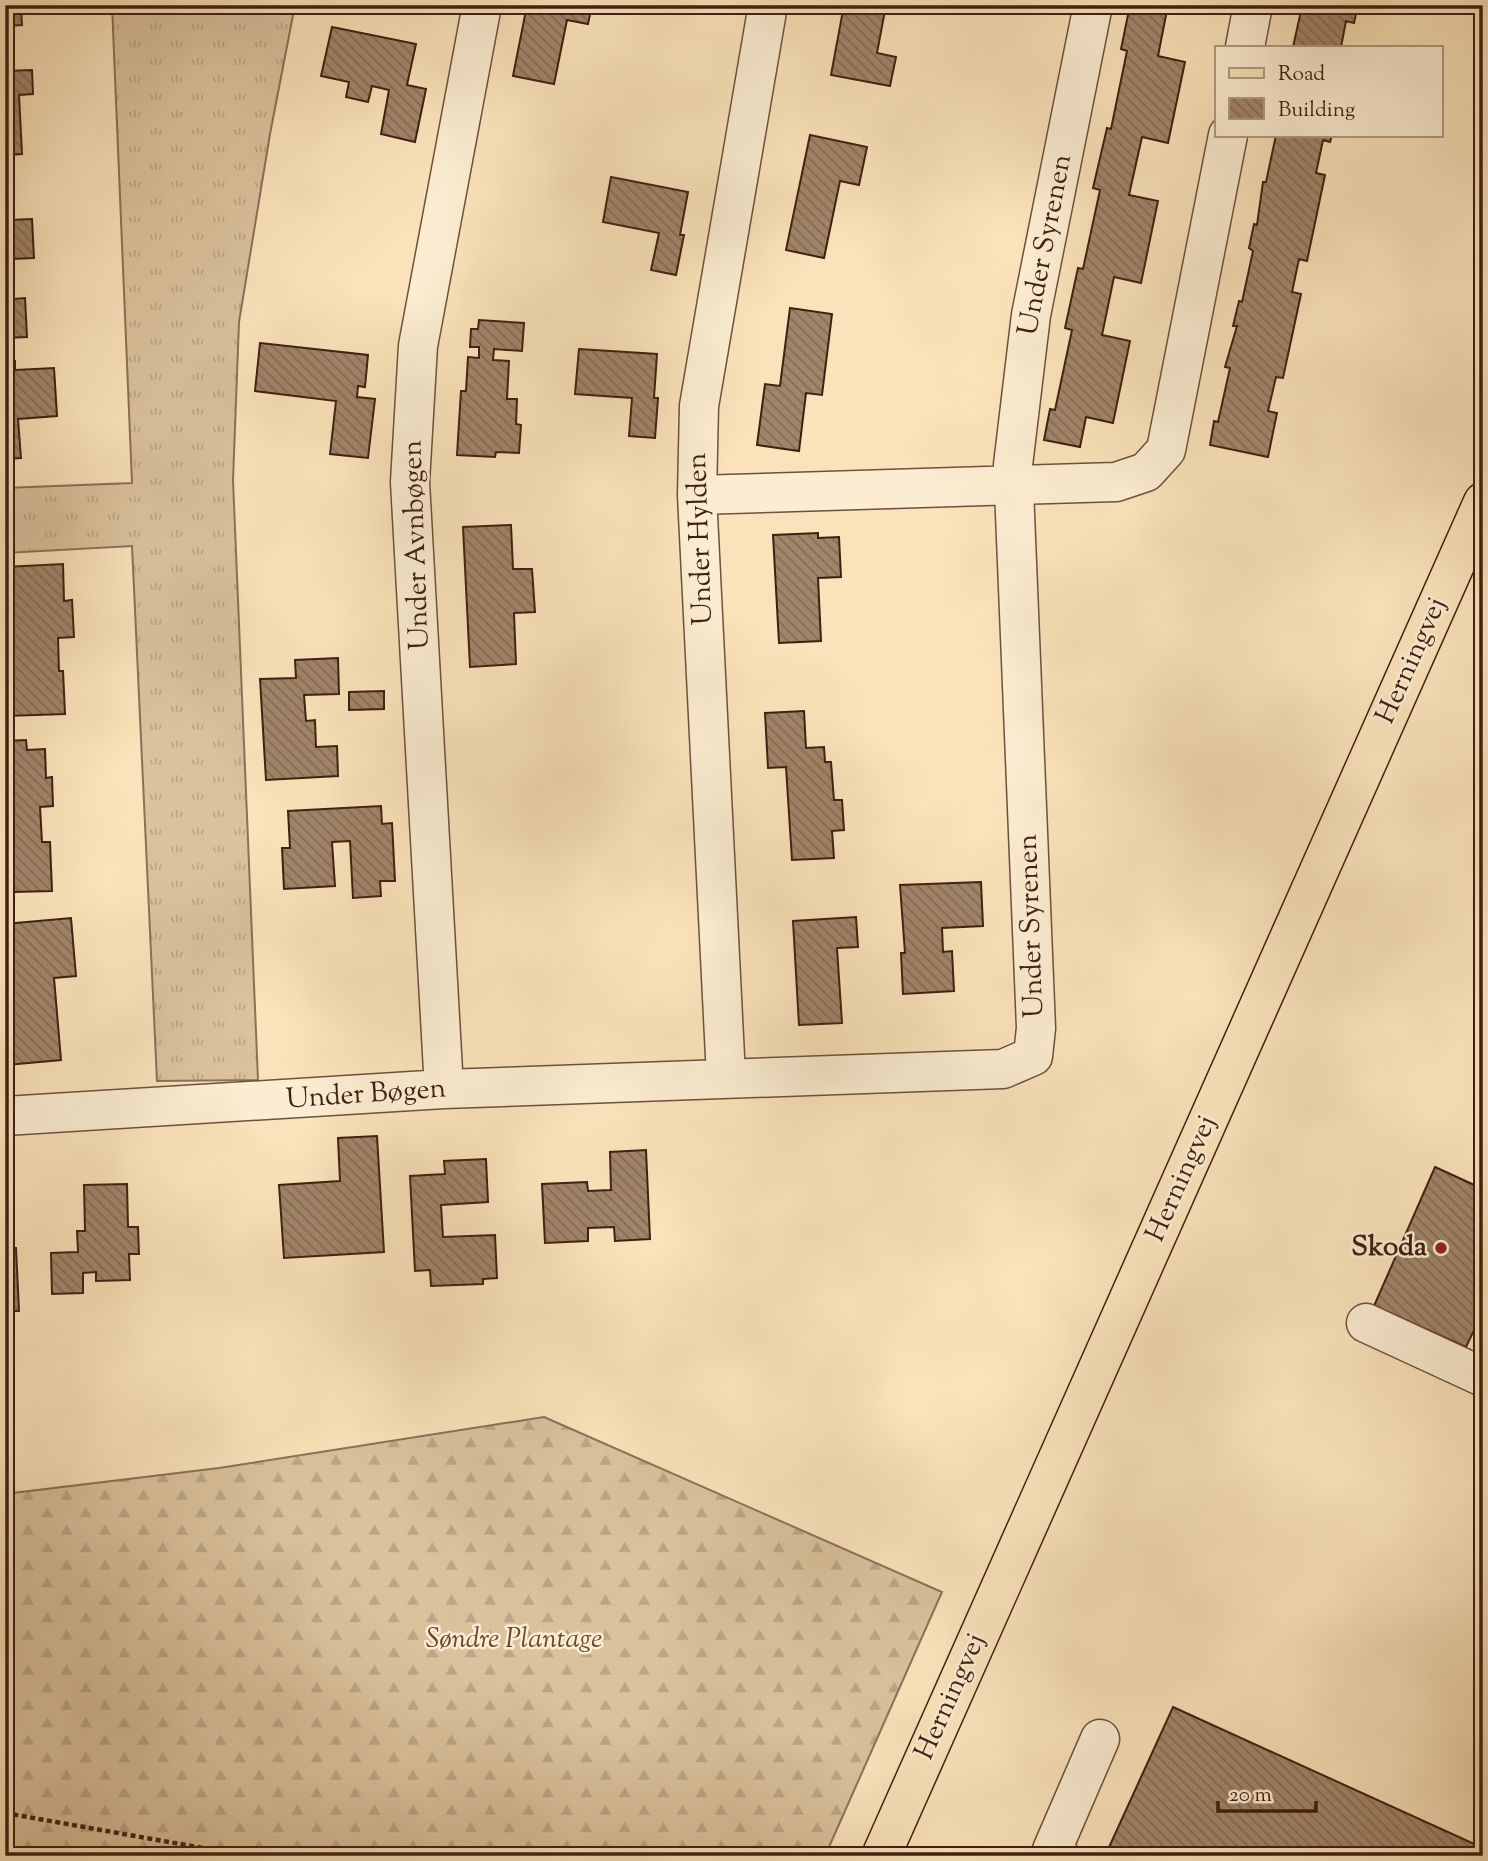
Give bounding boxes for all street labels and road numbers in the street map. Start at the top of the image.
street label: Under Syrenen [1009,151,1083,339]
street label: Under Avnbøgen [393,439,441,651]
street label: Under Hylden [678,452,724,626]
street label: Herningvej [1366,591,1458,731]
street label: Under Syrenen [1009,833,1055,1019]
street label: Under Bøgen [285,1069,447,1121]
street label: Herningvej [1136,1109,1228,1249]
street label: Herningvej [905,1627,997,1767]

